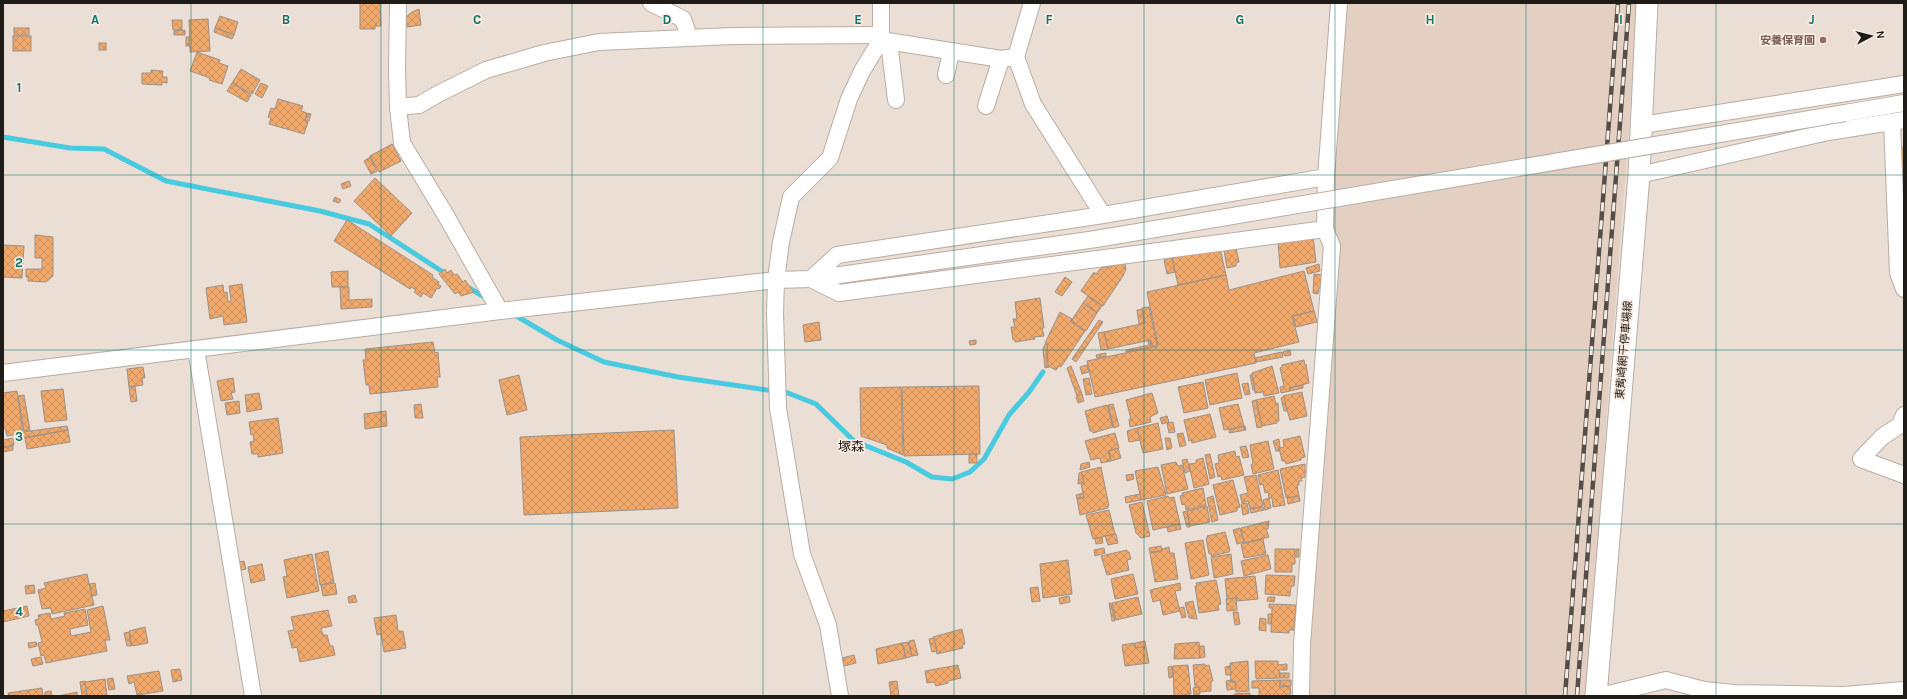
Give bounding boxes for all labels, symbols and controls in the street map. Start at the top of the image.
text: A [91,12,99,27]
text: B [282,12,290,27]
text: C [473,12,481,27]
text: D [663,12,672,27]
text: E [854,12,862,27]
text: F [1045,12,1053,27]
text: G [1236,12,1244,27]
text: H [1425,12,1435,27]
text: I [1619,12,1623,27]
text: J [1809,12,1815,27]
north arrow [1851,16,1891,56]
text: N [1873,30,1887,40]
place label: 安養保育園 [1760,34,1815,47]
marker: 安養保育園 [1818,35,1828,45]
text: 1 [17,80,21,95]
text: 2 [15,255,23,270]
street label: 東觜崎網干停車場線 [1613,300,1635,400]
text: 3 [15,429,23,444]
district label: 塚森 [838,439,864,454]
text: 4 [15,604,23,619]

